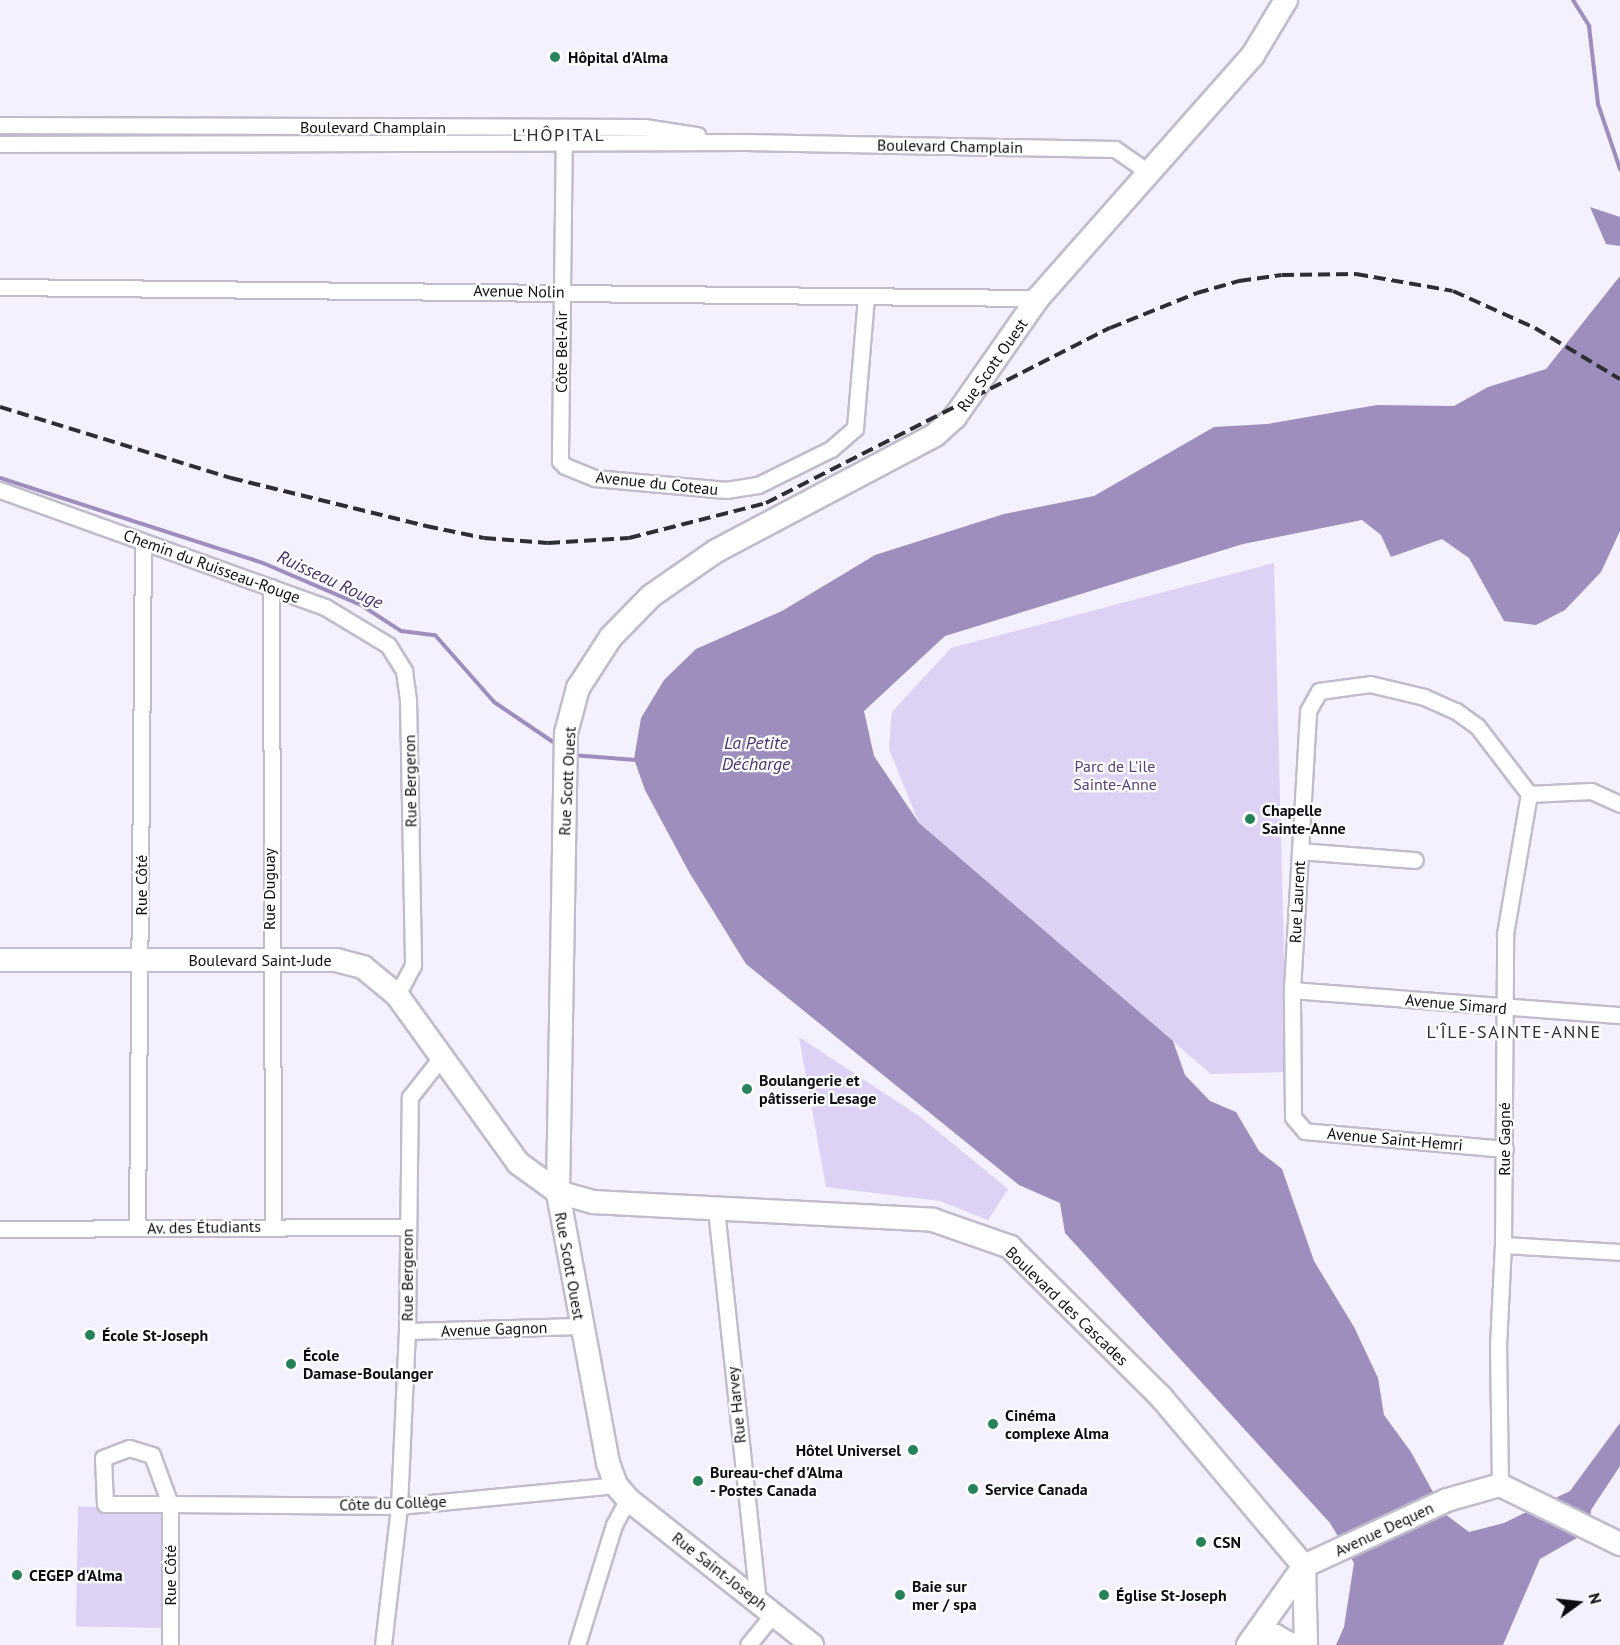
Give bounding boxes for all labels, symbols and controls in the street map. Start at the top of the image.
place label: Hôpital d'Alma [568,47,668,67]
marker: Hôpital d'Alma [546,48,564,66]
street label: Boulevard Champlain [300,117,446,137]
district label: L'HÔPITAL [513,124,605,146]
street label: Boulevard Champlain [877,135,1023,157]
street label: Avenue Nolin [473,281,565,301]
street label: Côte Bel-Air [551,311,571,393]
street label: Rue Scott Ouest [953,315,1031,415]
street label: Avenue du Coteau [595,467,719,499]
street label: Chemin du Ruisseau-Rouge [121,525,303,607]
water label: Ruisseau Rouge [274,546,386,614]
street label: Rue Scott Ouest [555,726,579,836]
water label: La Petite Décharge [722,733,790,776]
street label: Rue Bergeron [400,734,420,828]
park label: Parc de L'ile Sainte-Anne [1073,756,1157,794]
place label: Chapelle Sainte-Anne [1262,800,1346,838]
marker: Chapelle Sainte-Anne [1243,812,1257,826]
street label: Rue Duguay [259,848,279,930]
street label: Rue Côté [131,855,151,915]
street label: Rue Laurent [1285,860,1309,944]
street label: Boulevard Saint-Jude [188,950,332,970]
street label: Avenue Simard [1404,990,1508,1018]
district label: L'ÎLE-SAINTE-ANNE [1426,1021,1602,1043]
place label: Boulangerie et pâtisserie Lesage [759,1070,876,1108]
marker: Boulangerie et pâtisserie Lesage [740,1082,754,1096]
street label: Rue Gagné [1494,1102,1514,1176]
street label: Avenue Saint-Hemri [1326,1124,1464,1154]
street label: Rue Scott Ouest [551,1211,589,1321]
street label: Av. des Étudiants [146,1216,262,1238]
street label: Rue Bergeron [397,1229,417,1321]
street label: Boulevard des Cascades [1002,1243,1132,1369]
street label: Avenue Gagnon [440,1318,548,1340]
place label: École St-Joseph [102,1325,208,1345]
marker: École St-Joseph [83,1328,97,1342]
place label: École Damase-Boulanger [303,1345,433,1383]
marker: École Damase-Boulanger [284,1357,298,1371]
street label: Rue Harvey [722,1366,750,1444]
place label: Cinéma complexe Alma [1005,1405,1110,1443]
marker: Cinéma complexe Alma [986,1417,1000,1431]
place label: Hôtel Universel [796,1440,901,1460]
marker: Hôtel Universel [906,1443,920,1457]
place label: Bureau-chef d'Alma - Postes Canada [710,1462,843,1500]
marker: Bureau-chef d'Alma - Postes Canada [691,1474,705,1488]
place label: Service Canada [985,1479,1088,1499]
marker: Service Canada [966,1482,980,1496]
street label: Côte du Collège [339,1492,447,1514]
street label: Avenue Dequen [1332,1498,1436,1560]
street label: Rue Saint-Joseph [668,1528,772,1614]
place label: CSN [1213,1532,1241,1552]
marker: CSN [1194,1535,1208,1549]
street label: Rue Côté [160,1545,180,1605]
place label: CEGEP d'Alma [29,1565,123,1585]
marker: CEGEP d'Alma [10,1568,24,1582]
north arrow [1548,1573,1608,1633]
place label: Baie sur mer / spa [912,1576,977,1614]
place label: Église St-Joseph [1116,1585,1227,1605]
marker: Baie sur mer / spa [893,1588,907,1602]
marker: Église St-Joseph [1097,1588,1111,1602]
text: N [1584,1591,1606,1606]

